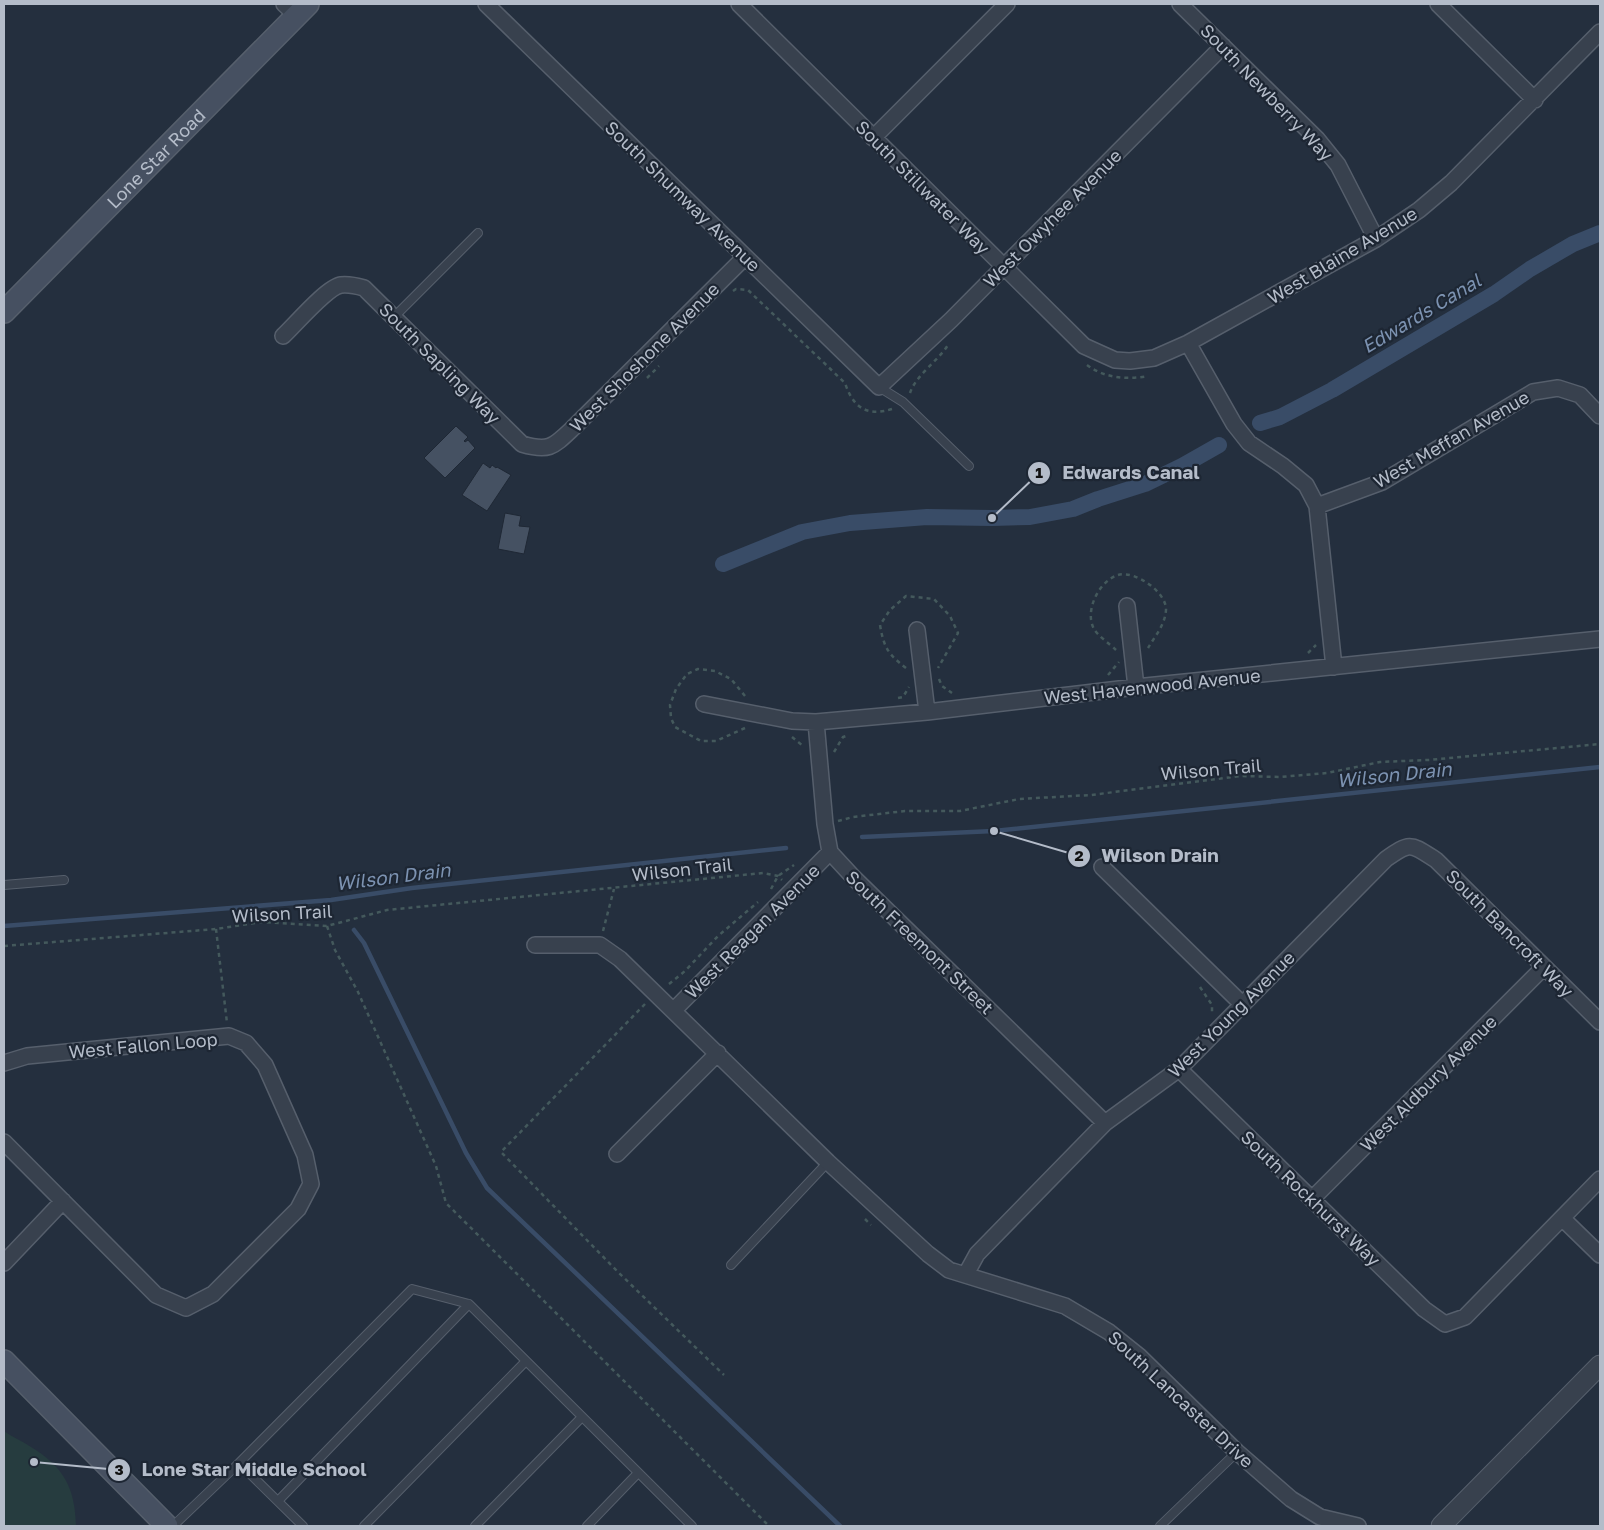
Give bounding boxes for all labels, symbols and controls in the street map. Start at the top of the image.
street label: South Newberry Way [1196,19,1338,165]
street label: Lone Star Road [102,104,210,213]
street label: South Stillwater Way [851,115,995,259]
street label: South Shumway Avenue [601,116,765,276]
street label: West Owyhee Avenue [978,144,1126,292]
street label: West Blaine Avenue [1263,202,1421,308]
water label: Edwards Canal [1357,268,1485,358]
street label: West Shoshone Avenue [565,278,723,436]
street label: South Sapling Way [375,298,505,428]
street label: West Meffan Avenue [1369,385,1533,493]
callout: Edwards Canal [1027,456,1209,490]
text: Edwards Canal [1062,460,1200,483]
text: 1 [1035,463,1043,481]
street label: West Havenwood Avenue [1043,664,1261,708]
street label: Wilson Trail [1160,754,1262,784]
water label: Wilson Drain [1335,756,1454,791]
callout: Wilson Drain [1066,839,1229,873]
text: Wilson Drain [1101,843,1219,866]
text: 2 [1074,846,1084,864]
street label: Wilson Trail [631,853,734,885]
water label: Wilson Drain [334,857,453,894]
street label: West Reagan Avenue [680,859,824,1003]
street label: South Bancroft Way [1442,865,1578,1001]
street label: South Freemont Street [841,866,999,1018]
street label: Wilson Trail [231,899,333,927]
street label: West Young Avenue [1163,946,1299,1082]
street label: West Aldbury Avenue [1355,1010,1501,1156]
street label: West Fallon Loop [68,1028,218,1062]
street label: South Rockhurst Way [1237,1126,1385,1270]
street label: South Lancaster Drive [1104,1326,1258,1472]
callout: Lone Star Middle School [107,1453,377,1487]
text: Lone Star Middle School [141,1457,367,1480]
text: 3 [114,1460,124,1478]

